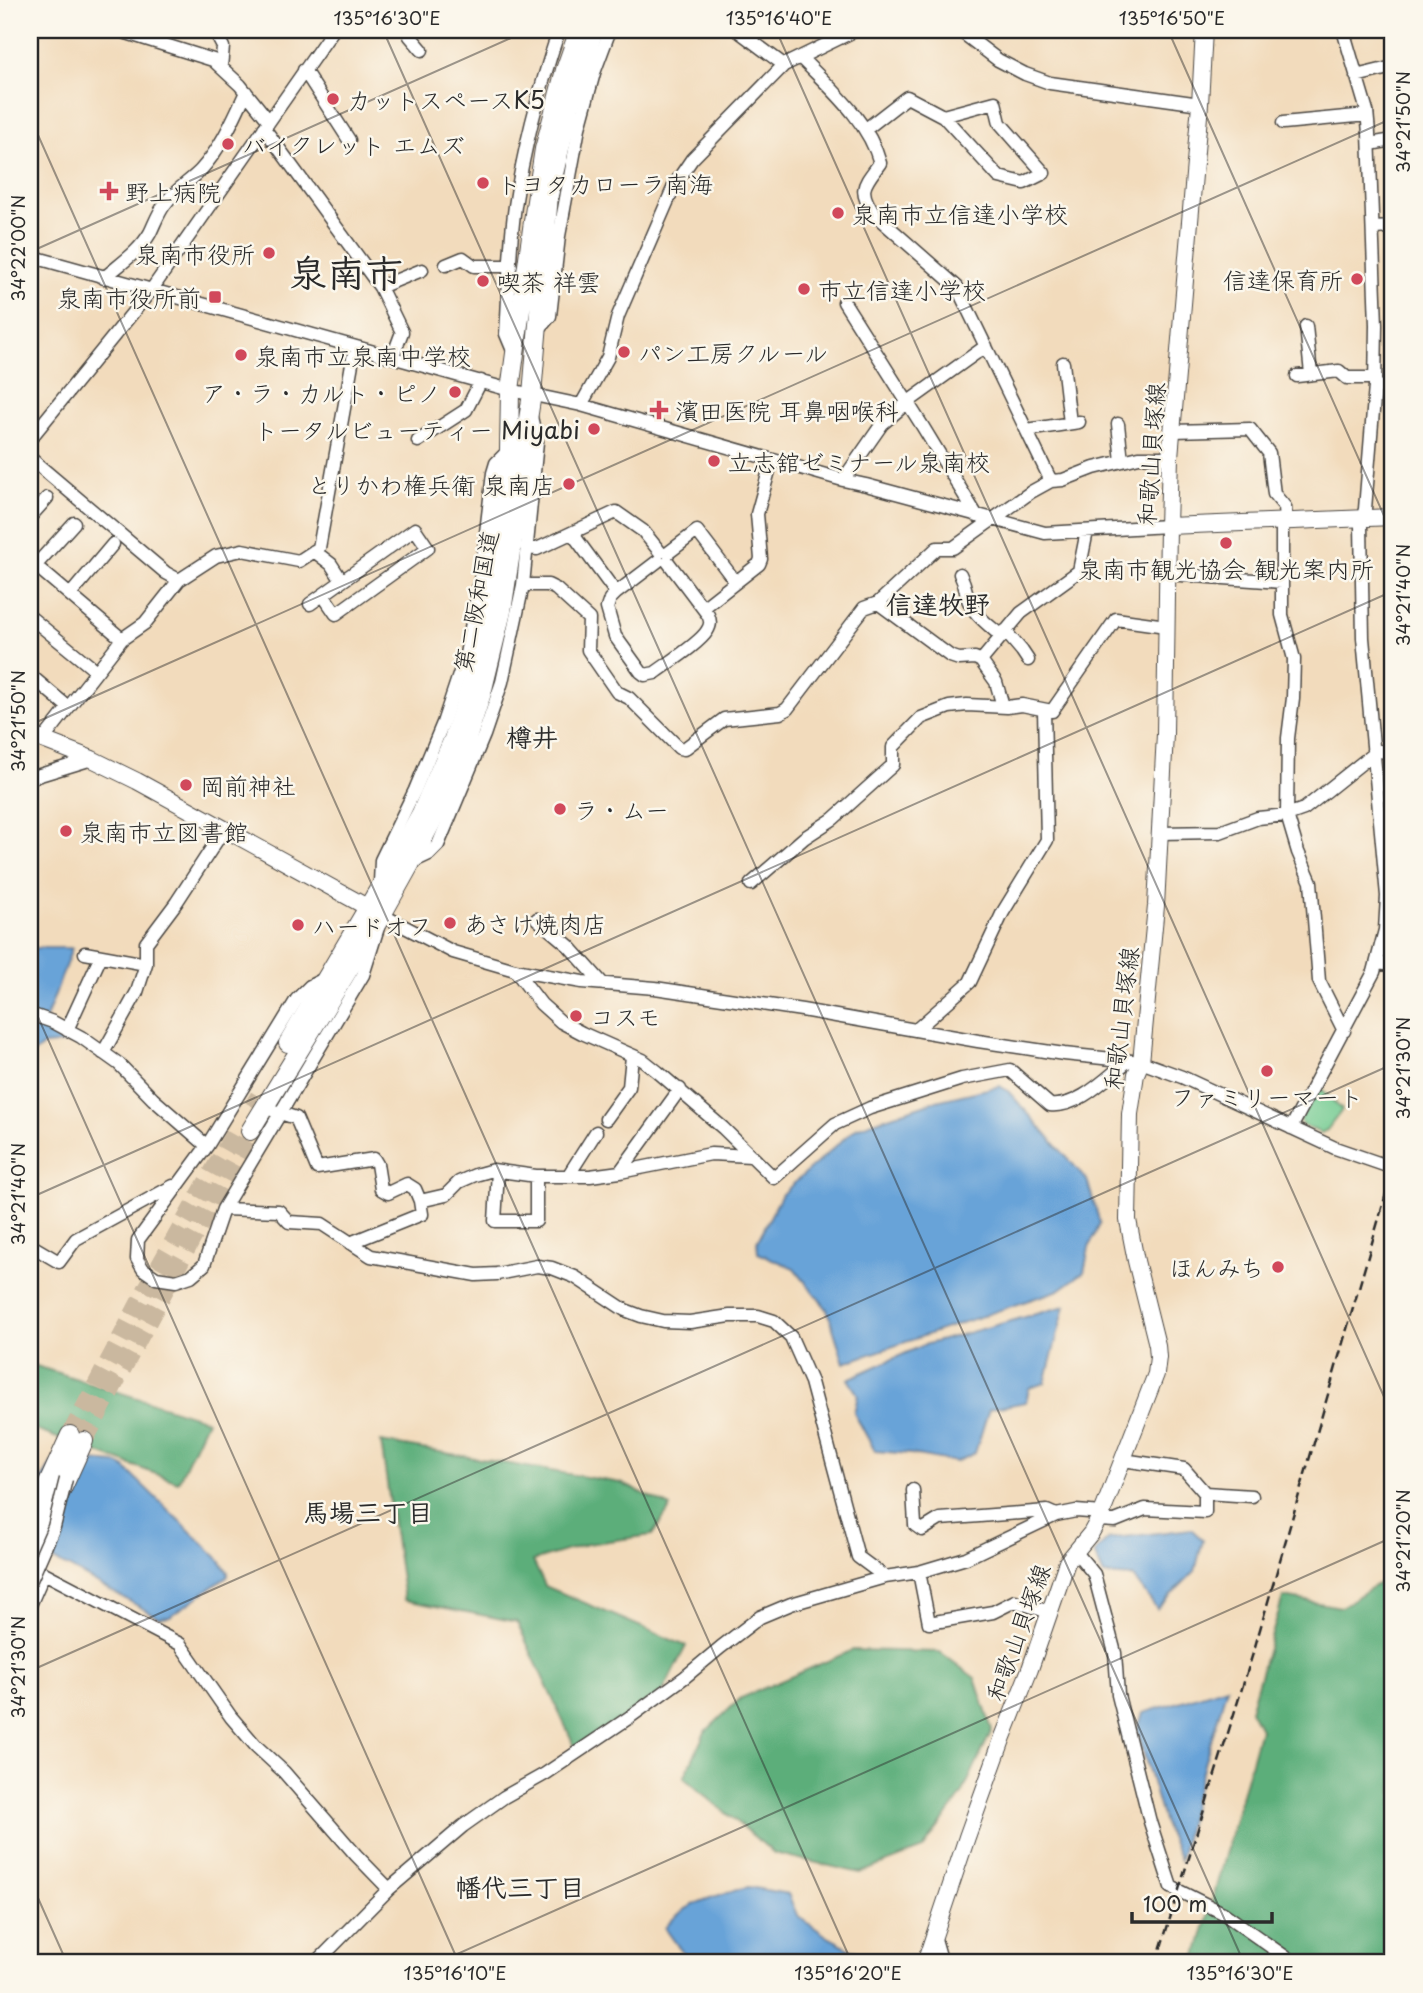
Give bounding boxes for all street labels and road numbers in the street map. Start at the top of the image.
street label: 和歌山貝塚線 [1127,381,1173,527]
street label: 第二阪和国道 [444,527,506,675]
street label: 和歌山貝塚線 [1093,944,1147,1092]
street label: 和歌山貝塚線 [975,1558,1059,1706]

